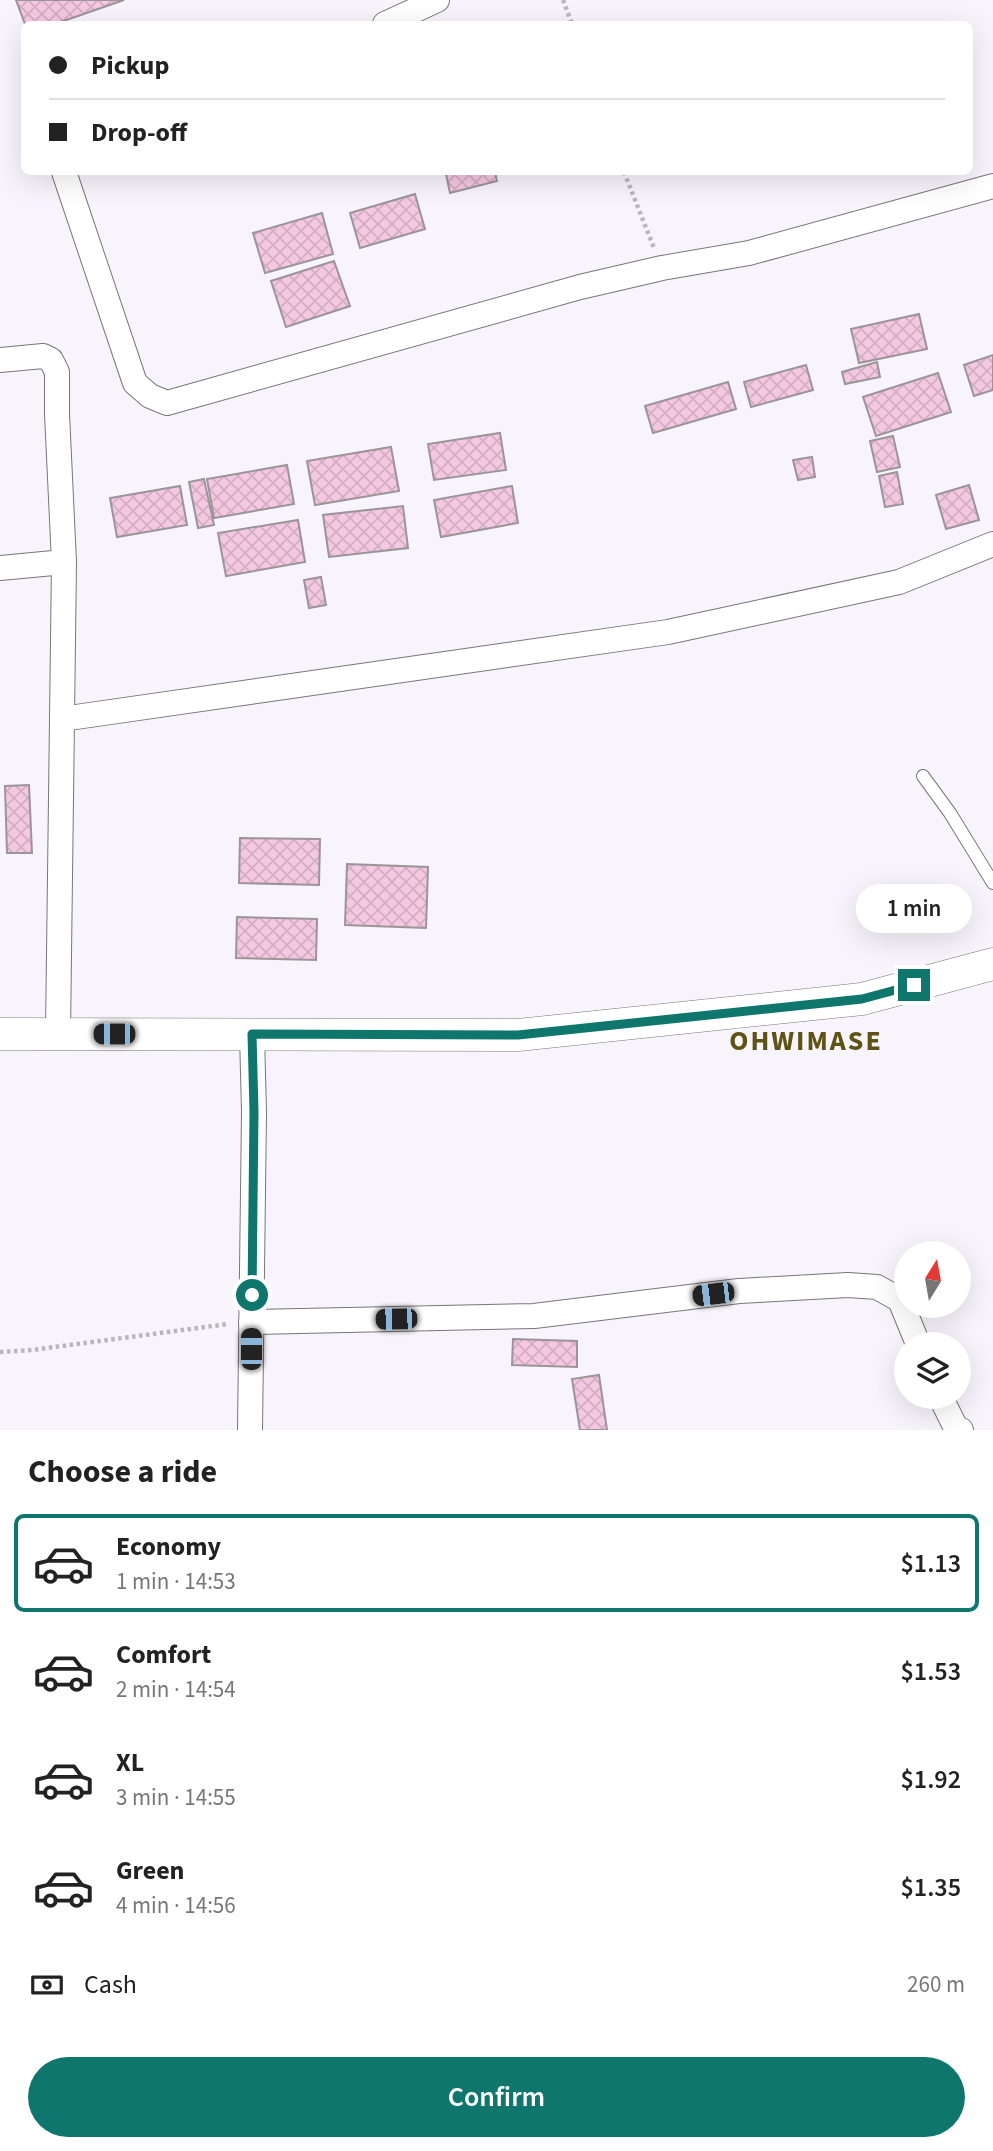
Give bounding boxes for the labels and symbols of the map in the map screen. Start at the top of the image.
callout: 1 min [856,884,972,932]
route end [898,969,930,1001]
district label: OHWIMASE [729,1021,883,1061]
car [94,1024,136,1045]
north arrow [894,1241,971,1318]
route start [236,1279,268,1311]
car [691,1281,736,1307]
car [375,1308,418,1330]
car [241,1328,262,1370]

